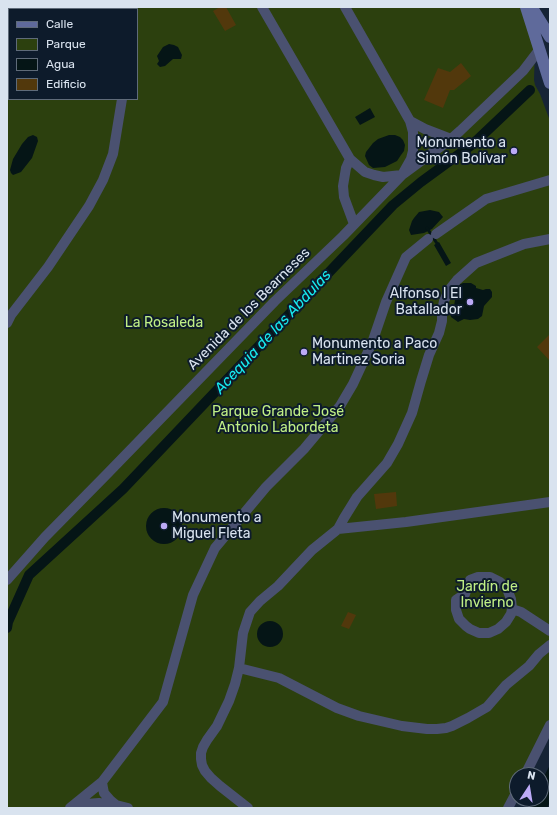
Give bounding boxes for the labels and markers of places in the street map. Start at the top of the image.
place label: Monumento a Simón Bolívar [417,135,506,168]
marker: Monumento a Simón Bolívar [509,146,519,156]
place label: Alfonso I El Batallador [390,286,462,318]
marker: Alfonso I El Batallador [465,297,475,307]
place label: Monumento a Paco Martinez Soria [312,336,437,368]
marker: Monumento a Paco Martinez Soria [299,347,309,357]
place label: Monumento a Miguel Fleta [172,510,261,542]
marker: Monumento a Miguel Fleta [159,521,169,531]

